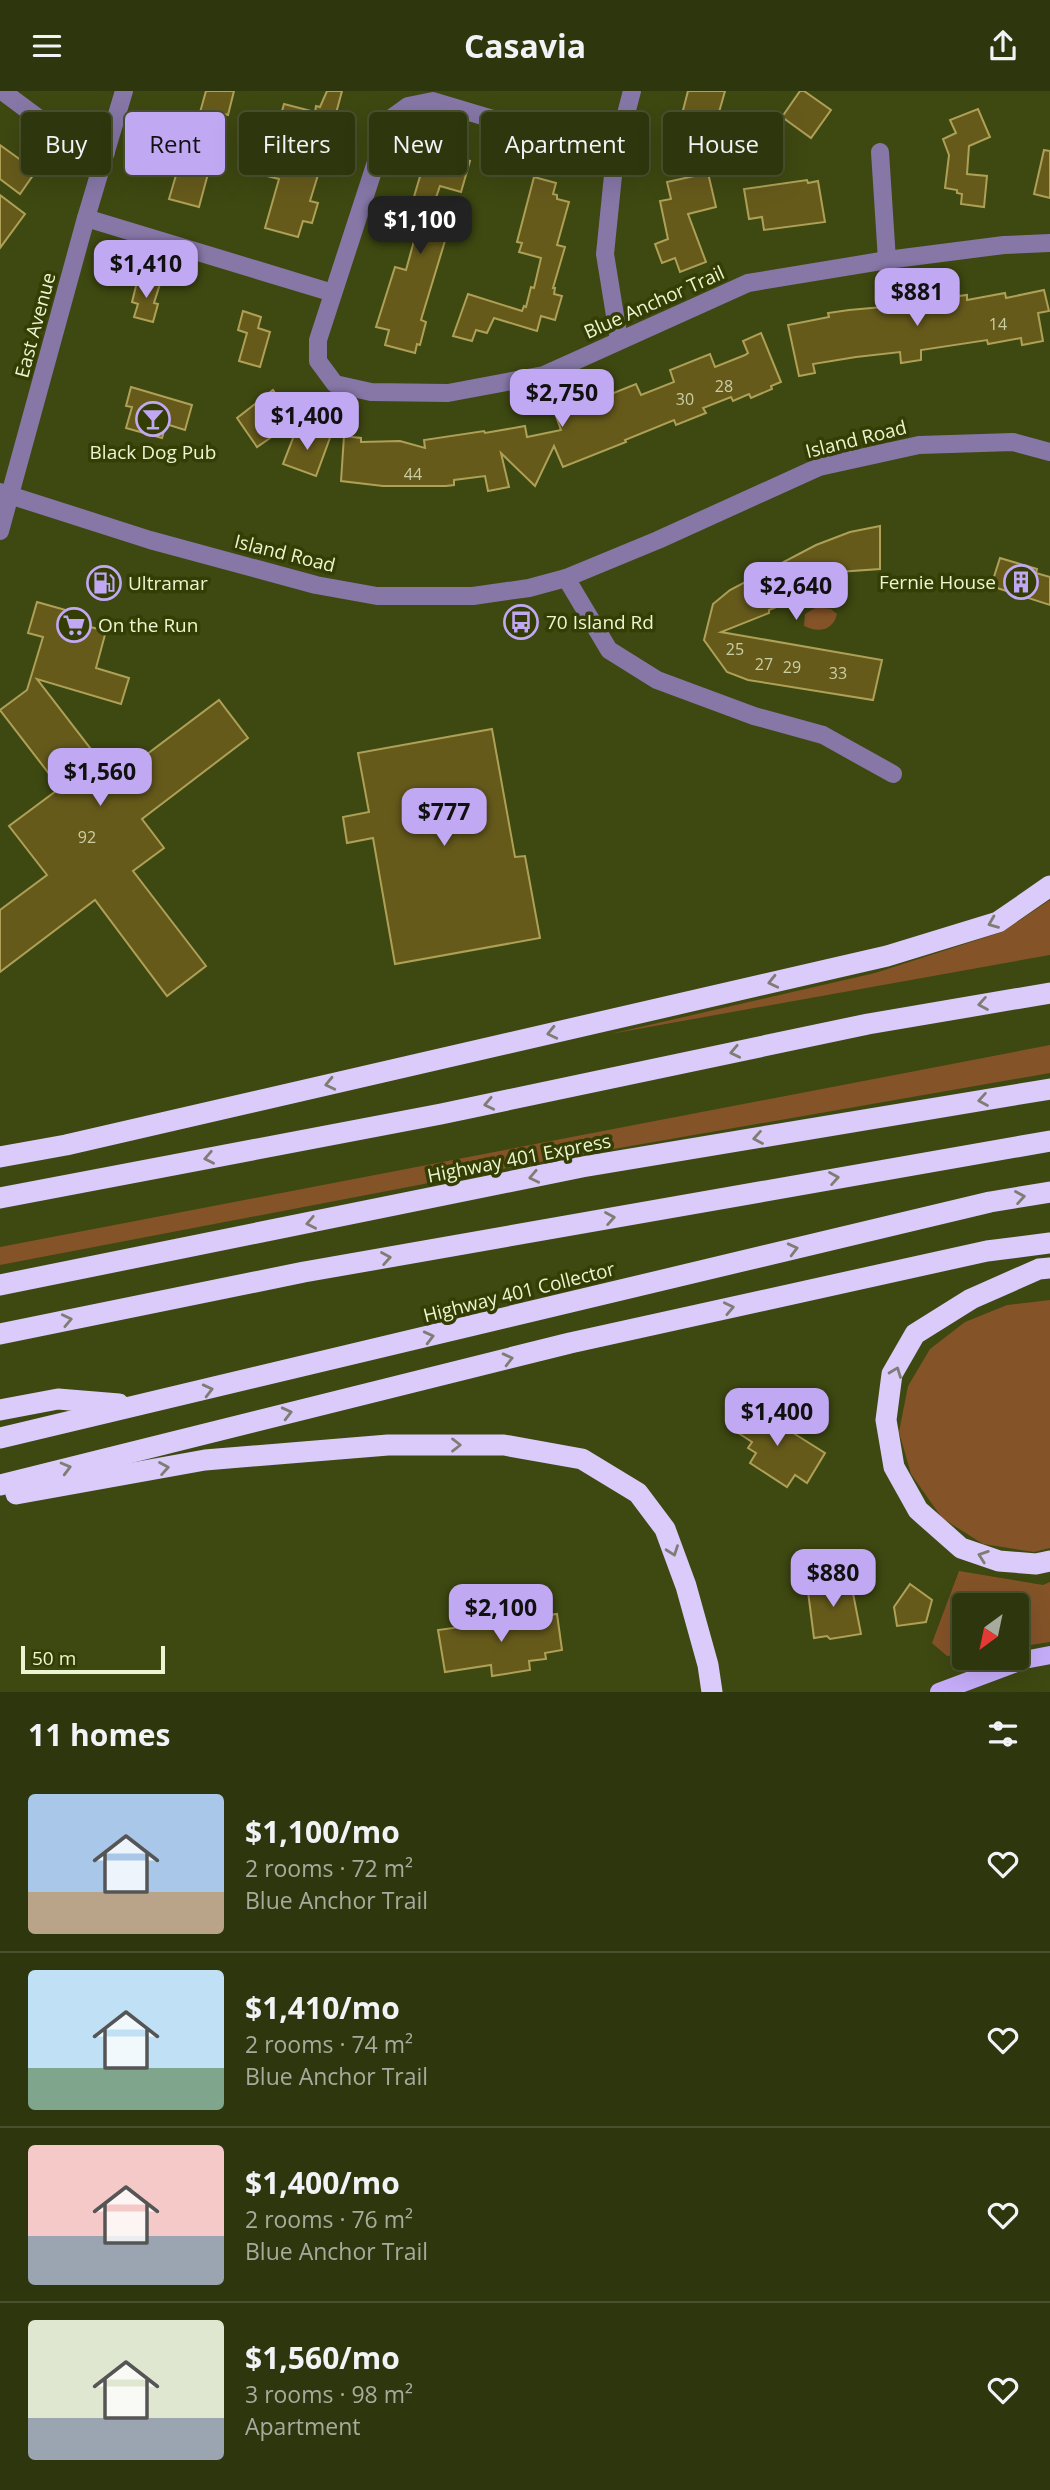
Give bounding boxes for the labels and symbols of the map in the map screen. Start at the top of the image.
pin: $1,100 [363,197,477,256]
pin: $1,410 [89,241,203,300]
street label: Blue Anchor Trail [580,259,728,345]
pin: $881 [876,268,958,328]
street label: East Avenue [8,269,62,381]
house number: 14 [989,313,1007,335]
pin: $2,750 [505,369,619,429]
house number: 28 [715,375,733,397]
house number: 30 [676,388,694,410]
pin: $1,400 [250,393,364,452]
bar icon: Black Dog Pub [134,400,172,438]
street label: Island Road [803,414,909,464]
place label: Black Dog Pub [90,439,216,465]
house number: 44 [404,463,422,485]
street label: Island Road [232,528,338,578]
pin: $2,640 [739,563,853,622]
building icon: Fernie House [1002,563,1040,601]
fuel station icon: Ultramar [85,564,123,602]
place label: Fernie House [879,569,996,595]
place label: Ultramar [128,570,208,596]
bus stop icon: 70 Island Rd [502,603,540,641]
supermarket icon: On the Run [55,606,93,644]
place label: 70 Island Rd [546,609,654,635]
place label: On the Run [98,612,198,638]
house number: 25 [726,638,744,660]
house number: 27 [755,653,773,675]
house number: 29 [783,656,801,678]
house number: 33 [829,662,847,684]
pin: $1,560 [43,749,157,808]
pin: $777 [403,789,485,848]
house number: 92 [78,826,96,848]
one-way arrow [987,914,999,928]
one-way arrow [767,974,779,988]
one-way arrow [977,996,989,1011]
one-way arrow [546,1025,558,1039]
one-way arrow [729,1043,741,1058]
one-way arrow [324,1076,336,1090]
one-way arrow [977,1092,989,1107]
one-way arrow [483,1095,495,1110]
street label: Highway 401 Express [425,1127,613,1189]
one-way arrow [752,1130,764,1145]
one-way arrow [203,1150,215,1165]
one-way arrow [528,1169,540,1184]
one-way arrow [828,1171,840,1186]
one-way arrow [1014,1190,1026,1205]
one-way arrow [604,1211,616,1226]
one-way arrow [305,1214,317,1229]
one-way arrow [787,1243,799,1257]
one-way arrow [380,1251,392,1266]
street label: Highway 401 Collector [420,1256,618,1328]
one-way arrow [723,1302,735,1316]
one-way arrow [61,1314,73,1329]
one-way arrow [423,1331,435,1345]
one-way arrow [502,1352,514,1367]
one-way arrow [887,1367,901,1379]
one-way arrow [202,1384,214,1398]
pin: $1,400 [720,1389,834,1448]
one-way arrow [281,1407,293,1421]
one-way arrow [452,1437,462,1453]
one-way arrow [158,1461,170,1476]
one-way arrow [60,1462,72,1476]
one-way arrow [665,1544,679,1556]
pin: $880 [792,1549,874,1609]
one-way arrow [977,1550,990,1564]
pin: $2,100 [444,1585,558,1644]
north arrow [952,1593,1029,1669]
scale bar [21,1643,164,1675]

